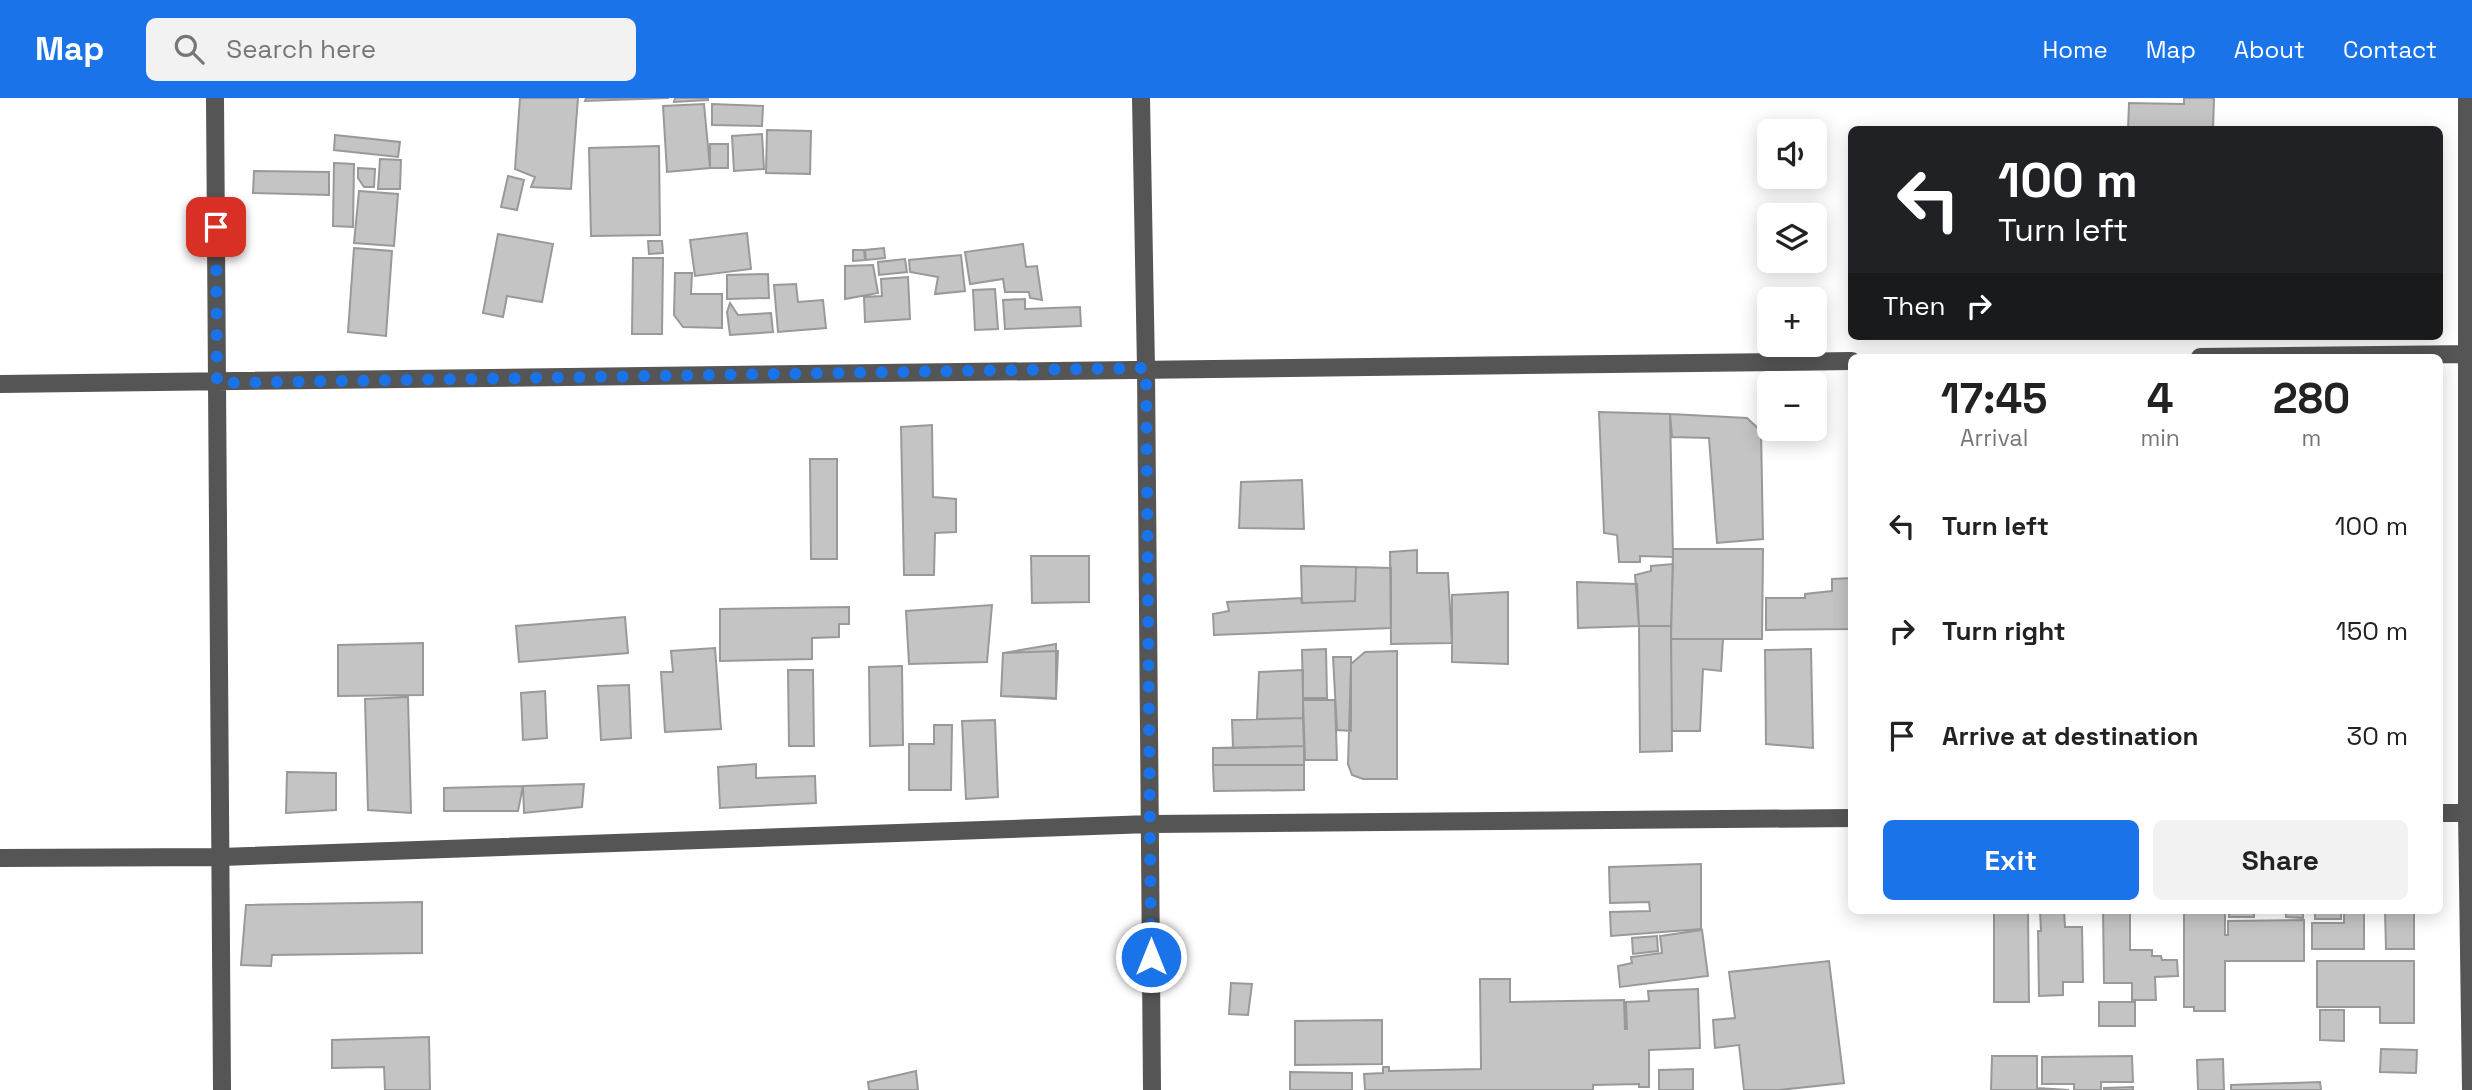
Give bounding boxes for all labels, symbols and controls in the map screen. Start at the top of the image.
search box [146,18,636,81]
text: Map [35,28,104,70]
icon: search [170,30,208,68]
text: Search here [226,32,376,66]
text: Home [2042,34,2108,65]
text: Map [2146,34,2196,65]
text: About [2234,34,2305,65]
text: Contact [2343,34,2437,65]
map controls [1757,119,1827,441]
button: sound [1757,119,1827,189]
text: 100 m [1998,149,2138,211]
icon: left [1883,154,1974,245]
pin [186,197,246,257]
button: layers [1757,203,1827,273]
icon: arrive [197,208,235,246]
text: Turn left [1998,210,2128,250]
button: + [1757,287,1827,357]
icon: right [1960,287,1998,325]
text: Then [1883,289,1946,323]
button: − [1757,371,1827,441]
text: 17:45 [1941,372,2048,425]
text: 4 [2147,372,2173,425]
text: 280 [2273,372,2350,425]
text: Arrival [1960,423,2028,453]
text: min [2140,423,2180,453]
text: m [2302,423,2321,453]
icon: left [1883,507,1921,545]
text: Turn left [1942,509,2049,543]
text: 100 m [2335,509,2408,543]
icon: right [1883,612,1921,650]
text: Turn right [1942,614,2066,648]
text: 150 m [2336,614,2408,648]
icon: arrive [1883,717,1921,755]
text: Arrive at destination [1942,719,2199,753]
text: 30 m [2347,719,2408,753]
button: Exit [1883,820,2139,900]
button: Share [2153,820,2408,900]
position arrow [1114,920,1188,994]

